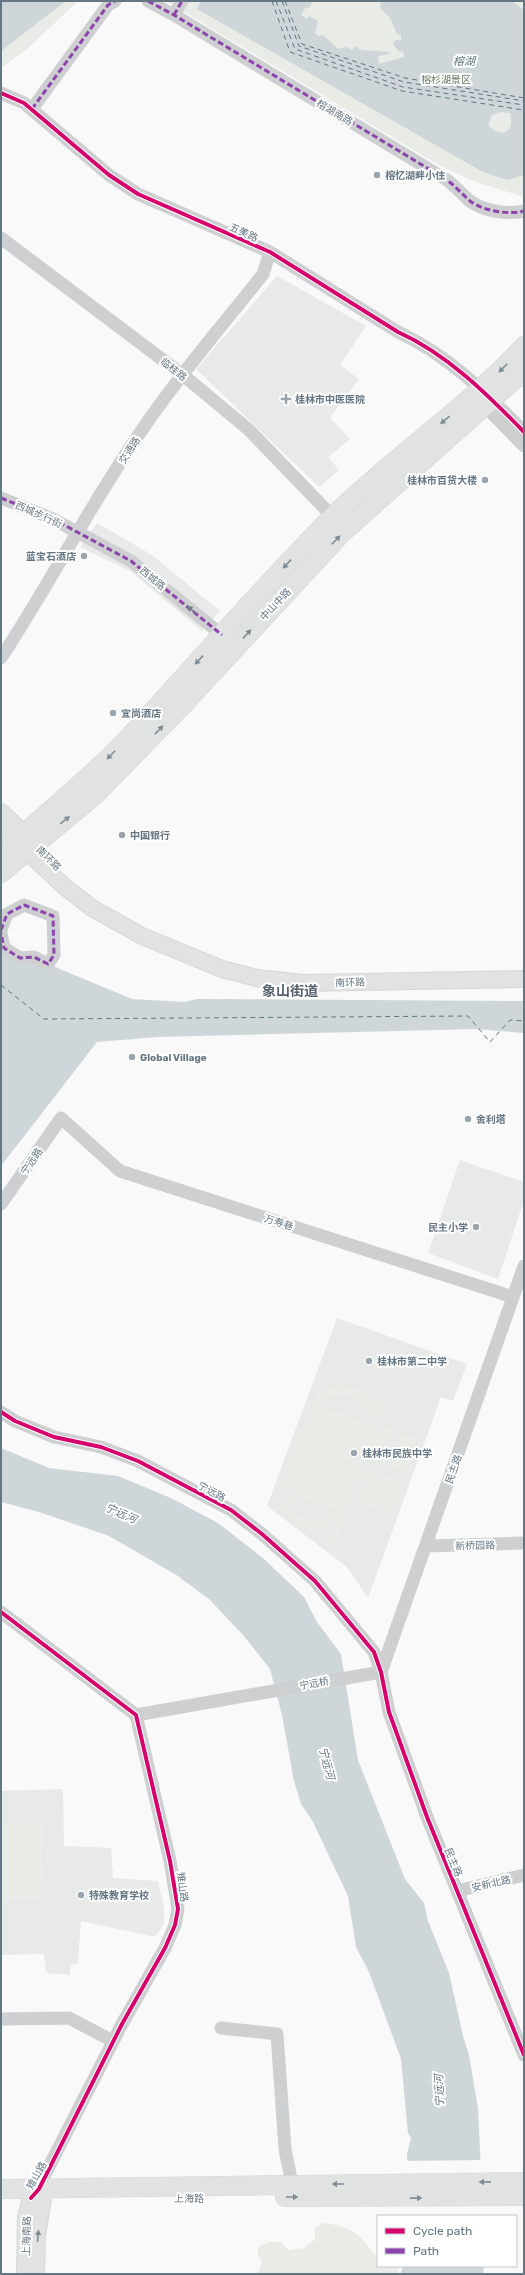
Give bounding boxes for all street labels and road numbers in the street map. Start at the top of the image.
street label: 榕湖南路 [314,97,355,128]
street label: 五美路 [227,221,260,244]
street label: 临桂路 [158,356,189,384]
street label: 交通路 [117,435,143,466]
street label: 西城步行街 [13,499,64,531]
street label: 西城路 [137,565,168,593]
street label: 中山中路 [258,586,294,623]
street label: 南环路 [33,844,63,874]
street label: 南环路 [335,976,365,990]
street label: 宁远路 [18,1146,45,1177]
street label: 万寿巷 [263,1213,295,1233]
street label: 民主路 [443,1453,465,1485]
street label: 宁远路 [195,1480,228,1504]
street label: 新桥园路 [455,1539,495,1553]
street label: 宁远桥 [298,1675,330,1692]
street label: 民主路 [442,1846,464,1879]
street label: 雉山路 [174,1871,190,1903]
street label: 安新北路 [470,1874,512,1894]
street label: 雉山路 [24,2160,50,2191]
street label: 上海路 [174,2193,204,2205]
street label: 上海南路 [20,2216,34,2256]

